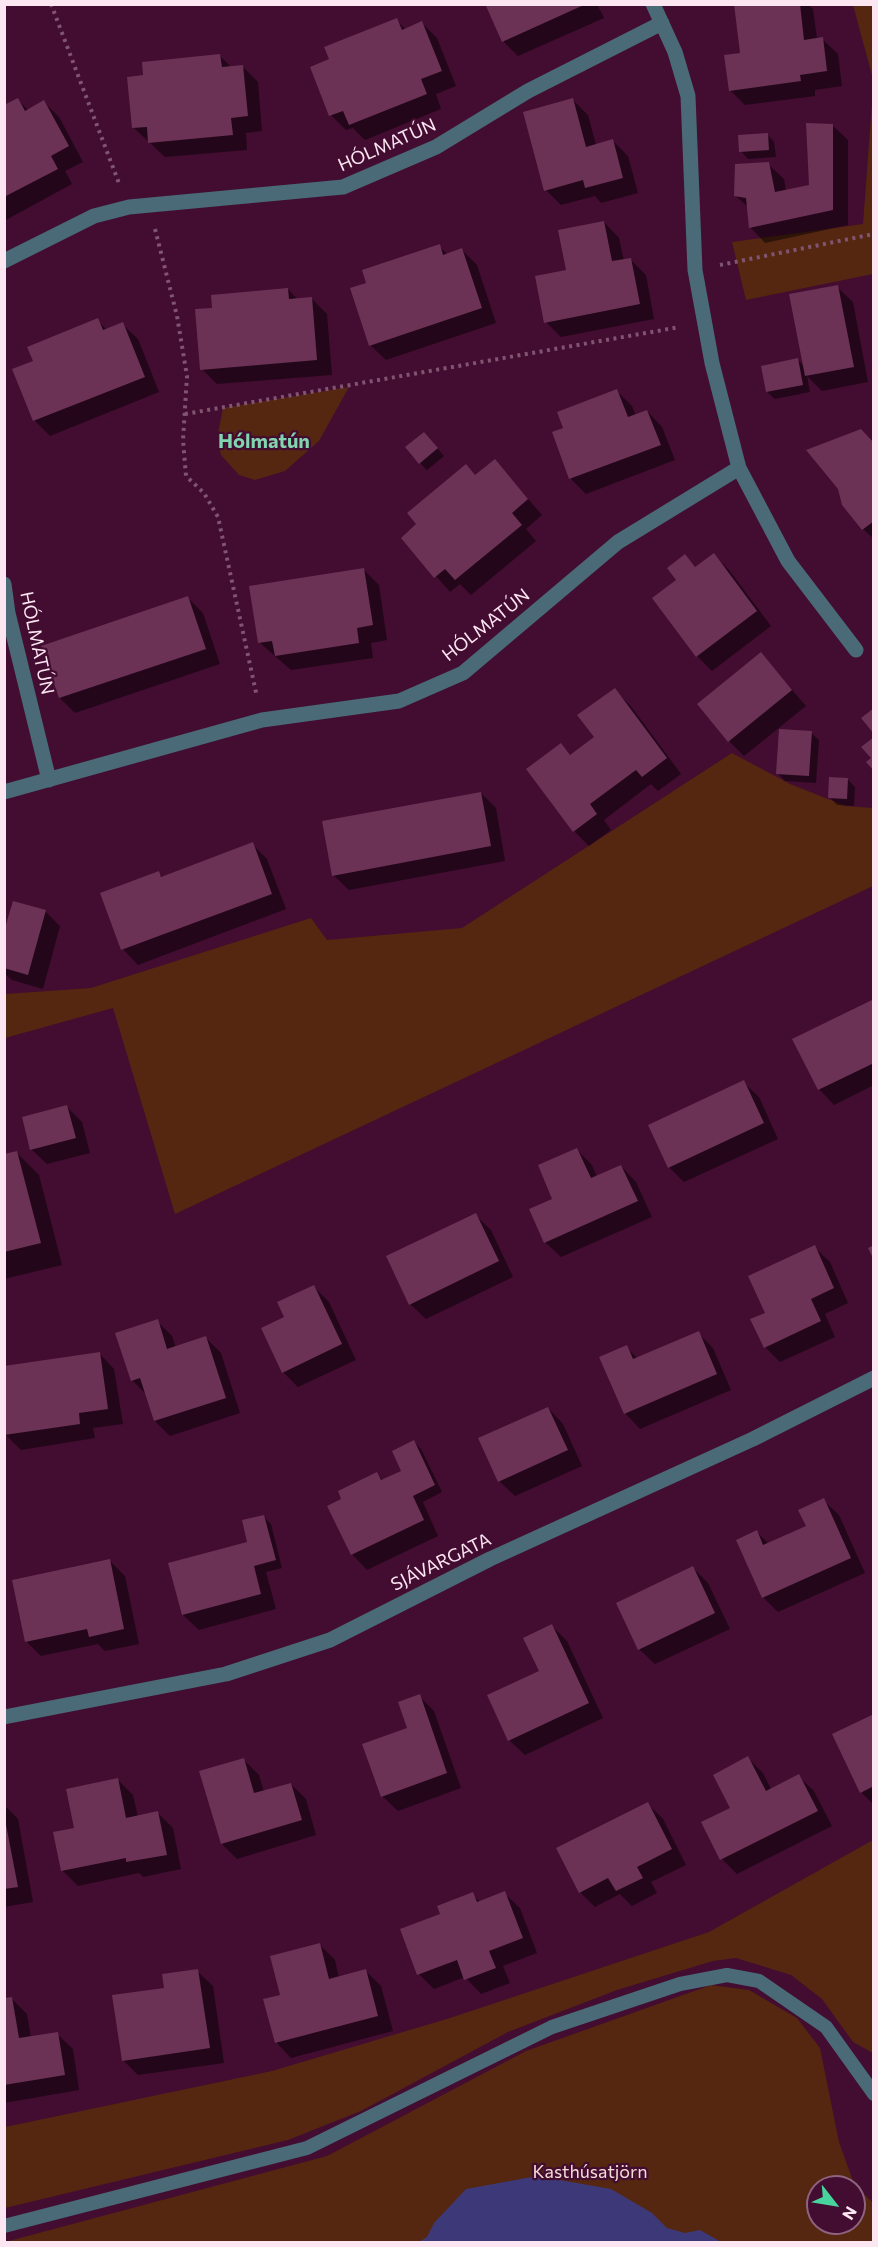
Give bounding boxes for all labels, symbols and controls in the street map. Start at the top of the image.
street label: HÓLMATÚN [335,114,439,176]
district label: Hólmatún [218,429,310,453]
street label: HÓLMATÚN [438,584,534,666]
street label: HÓLMATÚN [16,589,58,697]
street label: SJÁVARGATA [387,1528,495,1596]
park label: Kasthúsatjörn [532,2161,648,2183]
north arrow [806,2175,866,2235]
text: N [839,2203,861,2224]

